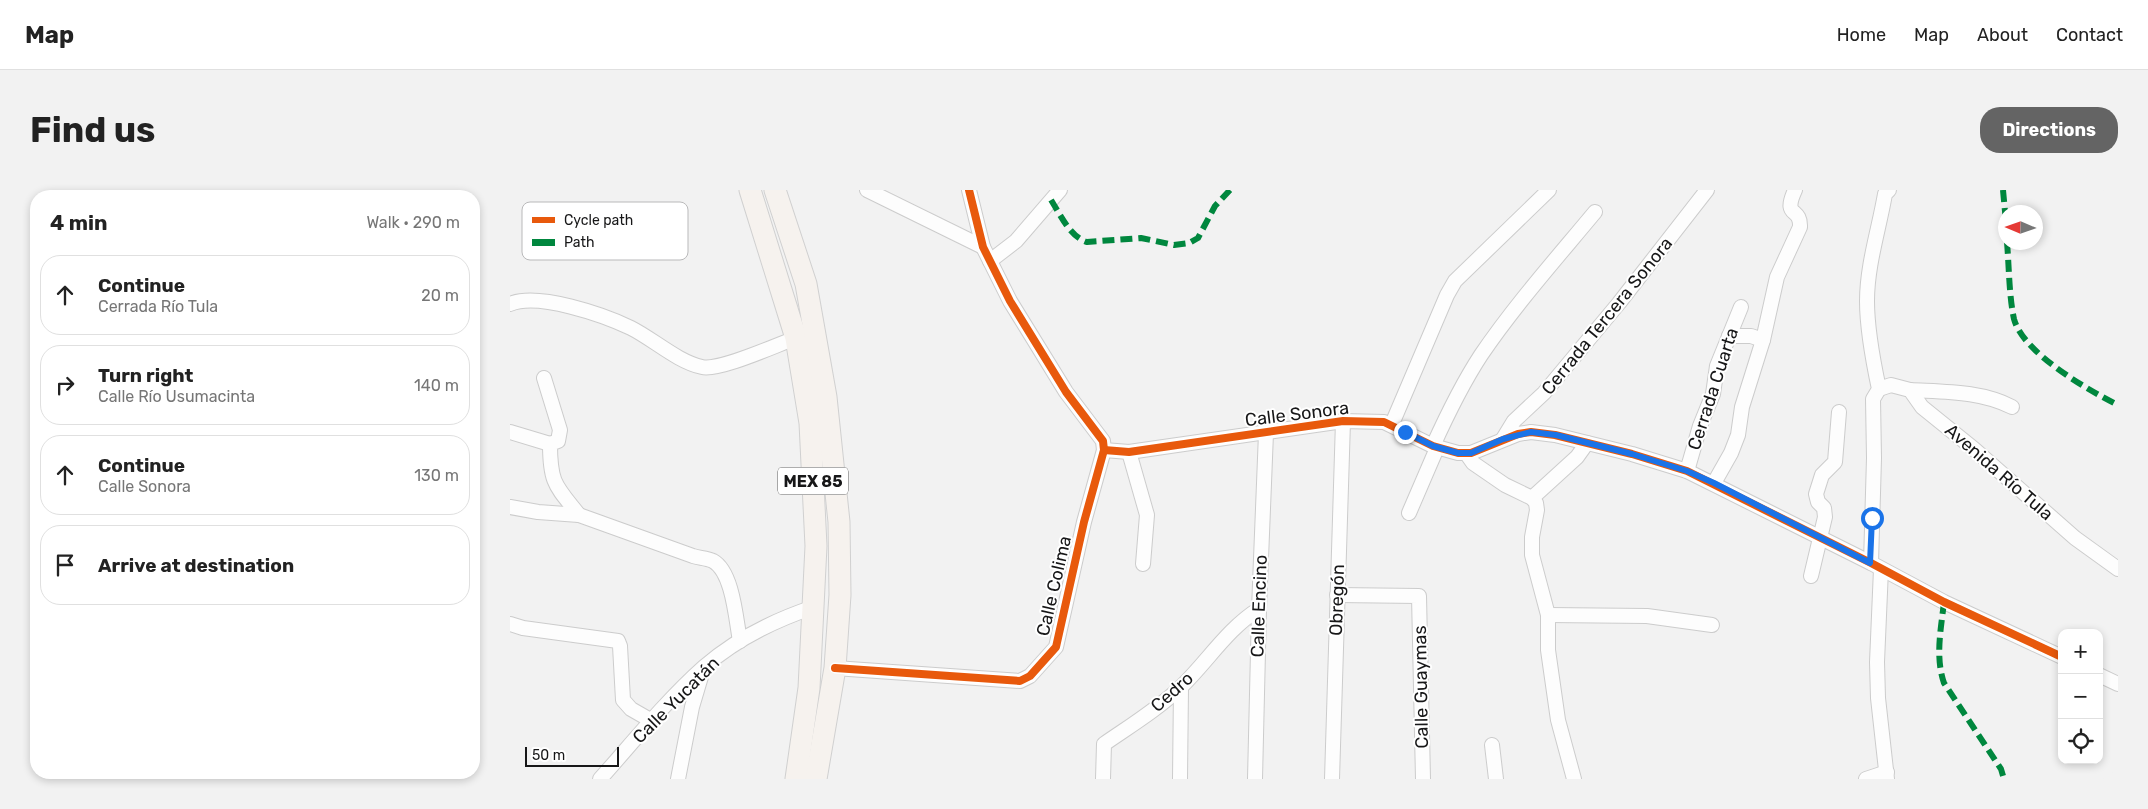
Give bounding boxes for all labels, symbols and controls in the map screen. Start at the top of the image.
text: Map [25,21,74,49]
text: Home [1837,24,1886,46]
text: Map [1914,24,1949,46]
text: About [1977,24,2028,46]
text: Contact [2056,24,2123,46]
button: Directions [1980,107,2118,153]
text: Find us [30,109,155,151]
legend [522,202,688,260]
north arrow [1998,205,2043,250]
text: 4 min [50,210,108,235]
text: Cycle path [564,212,633,229]
text: Walk · 290 m [366,213,460,232]
street label: Cerrada Tercera Sonora [1537,233,1677,399]
text: Path [564,234,595,251]
text: Continue [98,274,185,297]
icon: ahead [51,281,79,309]
text: 20 m [421,286,459,305]
text: Cerrada Río Tula [98,297,218,316]
street label: Cerrada Cuarta [1683,325,1743,453]
text: Turn right [98,364,193,387]
icon: right [51,371,79,399]
text: 140 m [414,376,459,395]
text: Calle Río Usumacinta [98,387,255,406]
street label: Calle Sonora [1244,397,1350,431]
street label: Avenida Río Tula [1940,419,2058,525]
route end [1394,421,1417,444]
text: Continue [98,454,185,477]
icon: ahead [51,461,79,489]
text: 130 m [414,466,459,485]
road number: MEX 85 [778,468,848,494]
text: Calle Sonora [98,477,191,496]
route start [1861,507,1884,530]
street label: Calle Colima [1032,534,1076,638]
icon: arrive [51,551,79,579]
text: Arrive at destination [98,554,294,577]
street label: Calle Encino [1246,554,1272,658]
street label: Obregón [1325,564,1349,636]
street label: Calle Guaymas [1409,625,1433,749]
map controls [2058,629,2103,764]
button: + [2058,629,2103,674]
street label: Calle Yucatán [628,652,724,748]
street label: Cedro [1146,667,1198,717]
button: − [2058,674,2103,719]
button: locate [2058,719,2103,764]
scale bar [525,744,619,767]
text: 50 m [532,747,565,764]

